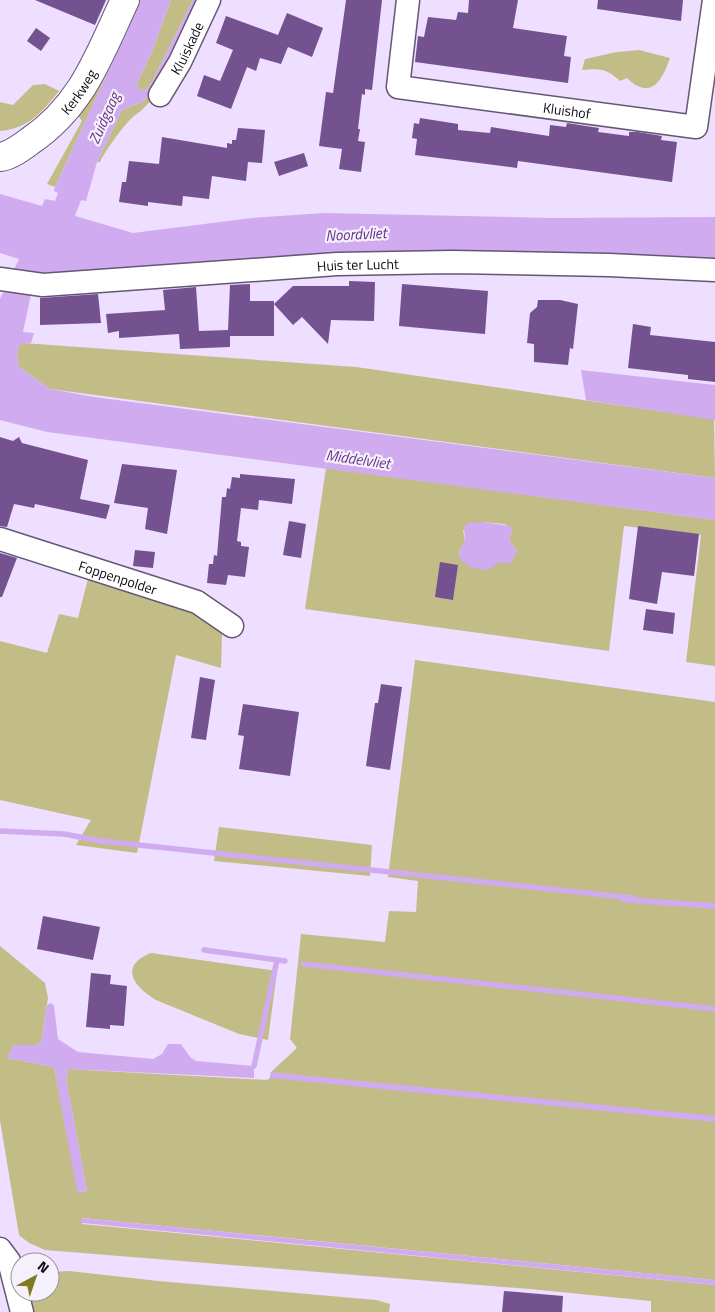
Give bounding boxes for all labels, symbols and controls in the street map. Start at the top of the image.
street label: Kluiskade [164,18,208,78]
street label: Kerkweg [55,65,101,119]
water label: Zuidgaag [82,87,126,148]
street label: Kluishof [542,96,592,123]
water label: Noordvliet [325,221,389,247]
street label: Huis ter Lucht [316,252,399,276]
water label: Middelvliet [324,443,394,475]
street label: Foppenpolder [76,554,160,599]
north arrow [10,1252,60,1302]
text: N [33,1255,54,1278]

